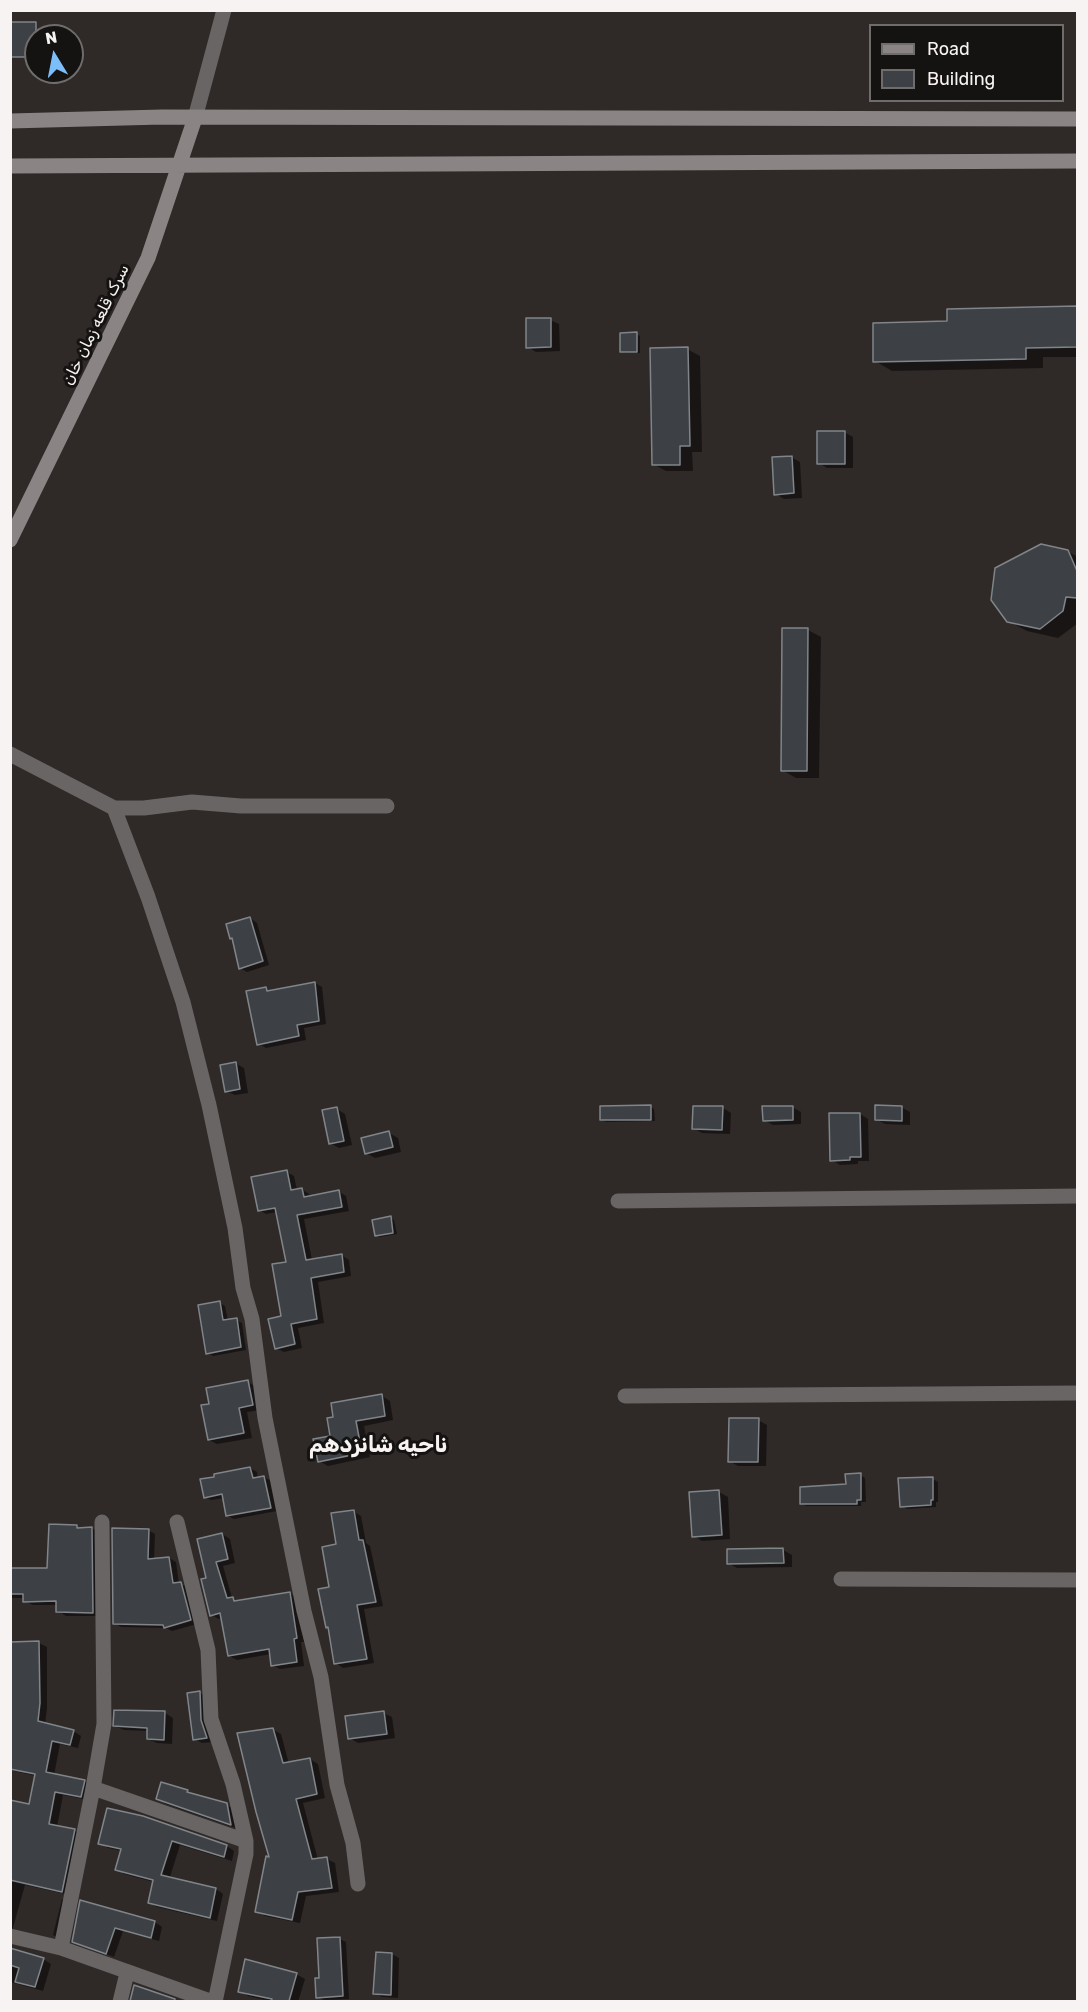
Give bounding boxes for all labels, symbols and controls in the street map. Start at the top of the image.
north arrow [24,24,84,84]
legend [869,24,1064,102]
text: N [44,27,58,48]
text: Road [927,38,970,60]
text: Building [927,68,995,90]
street label: سرک قلعه زمان خان [58,261,134,389]
district label: ناحیه شانزدهم [309,1433,447,1459]

